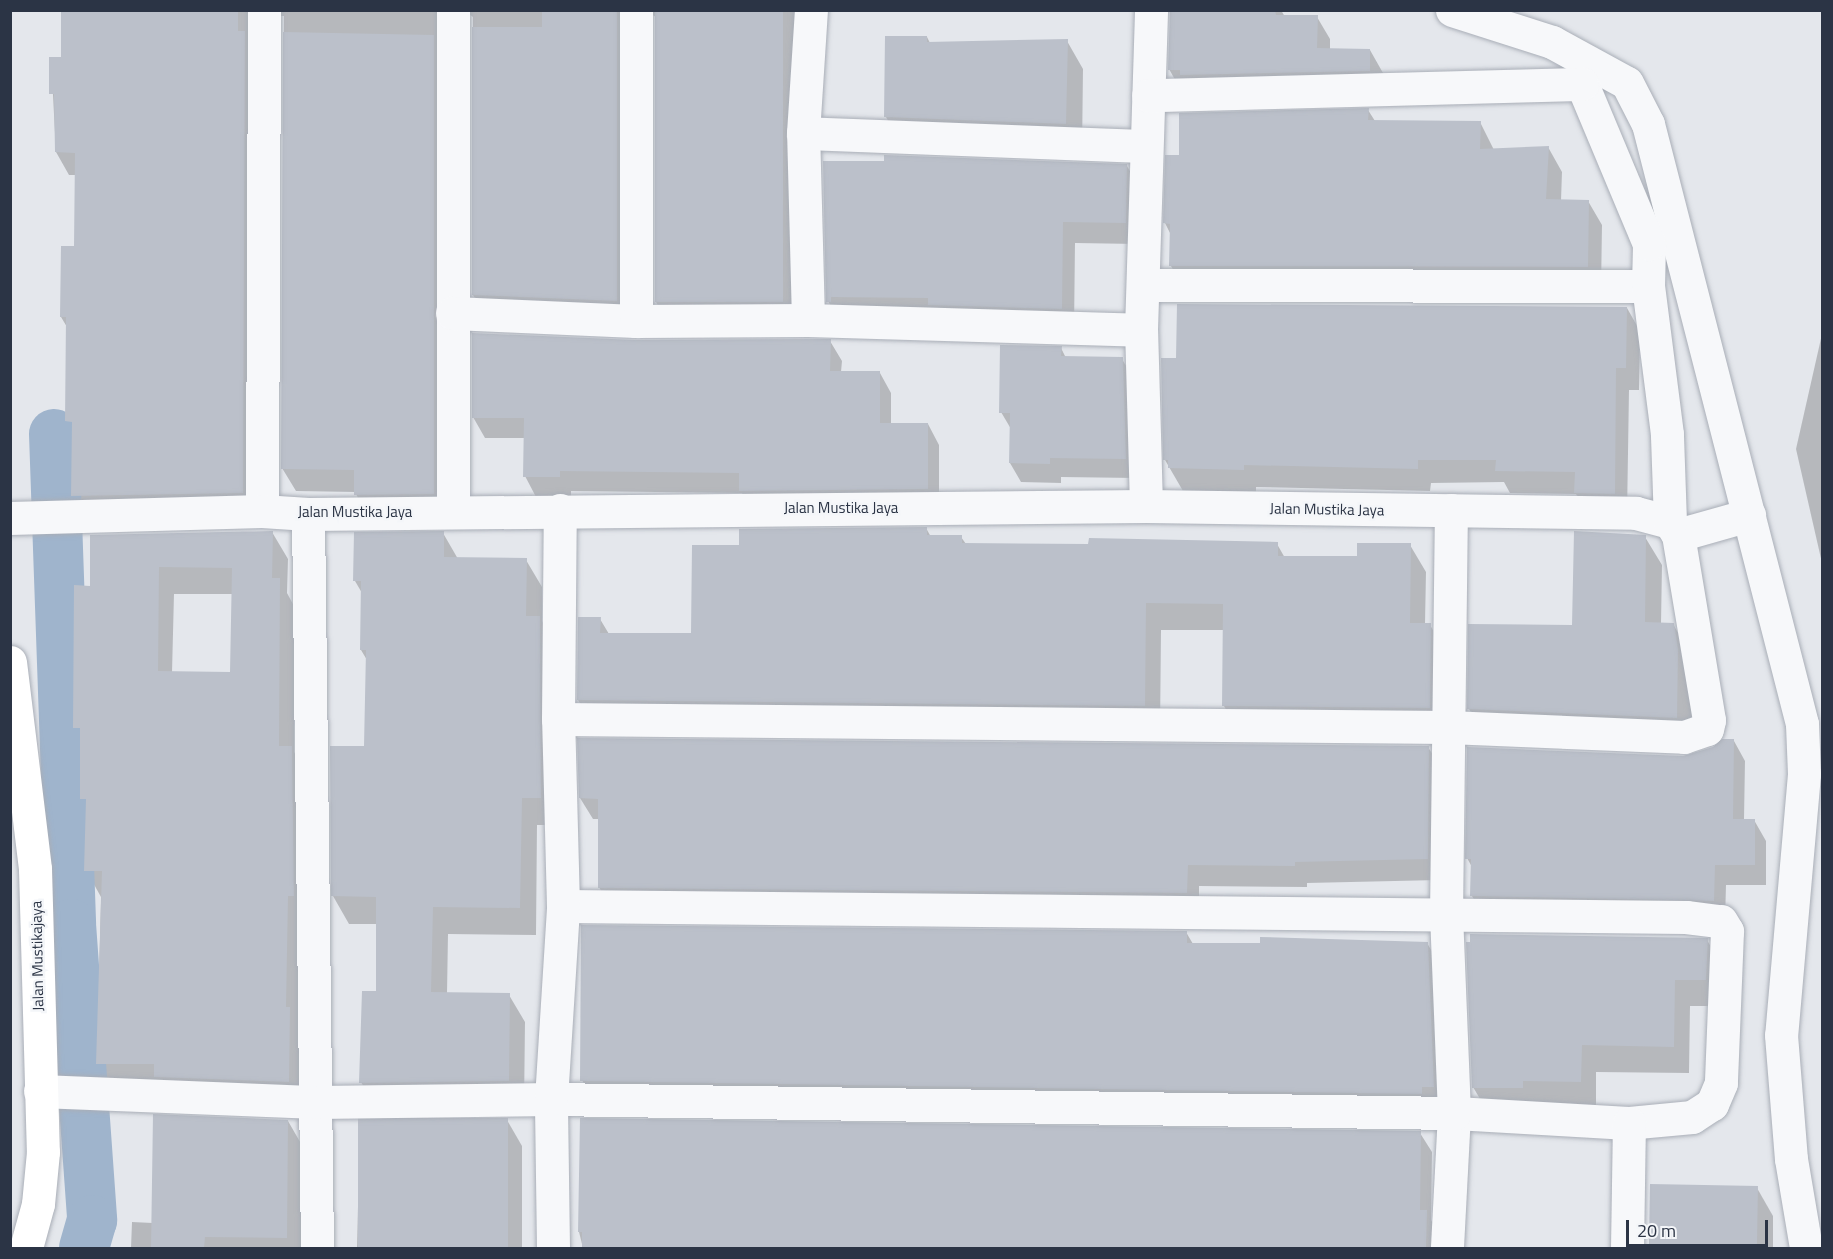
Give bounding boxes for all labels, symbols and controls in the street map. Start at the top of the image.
street label: Jalan Mustika Jaya [784,499,898,517]
street label: Jalan Mustika Jaya [1270,499,1384,519]
street label: Jalan Mustika Jaya [298,503,412,521]
street label: Jalan Mustikajaya [27,901,47,1011]
scale bar [1629,1208,1772,1246]
text: 20 m [1637,1217,1676,1244]

